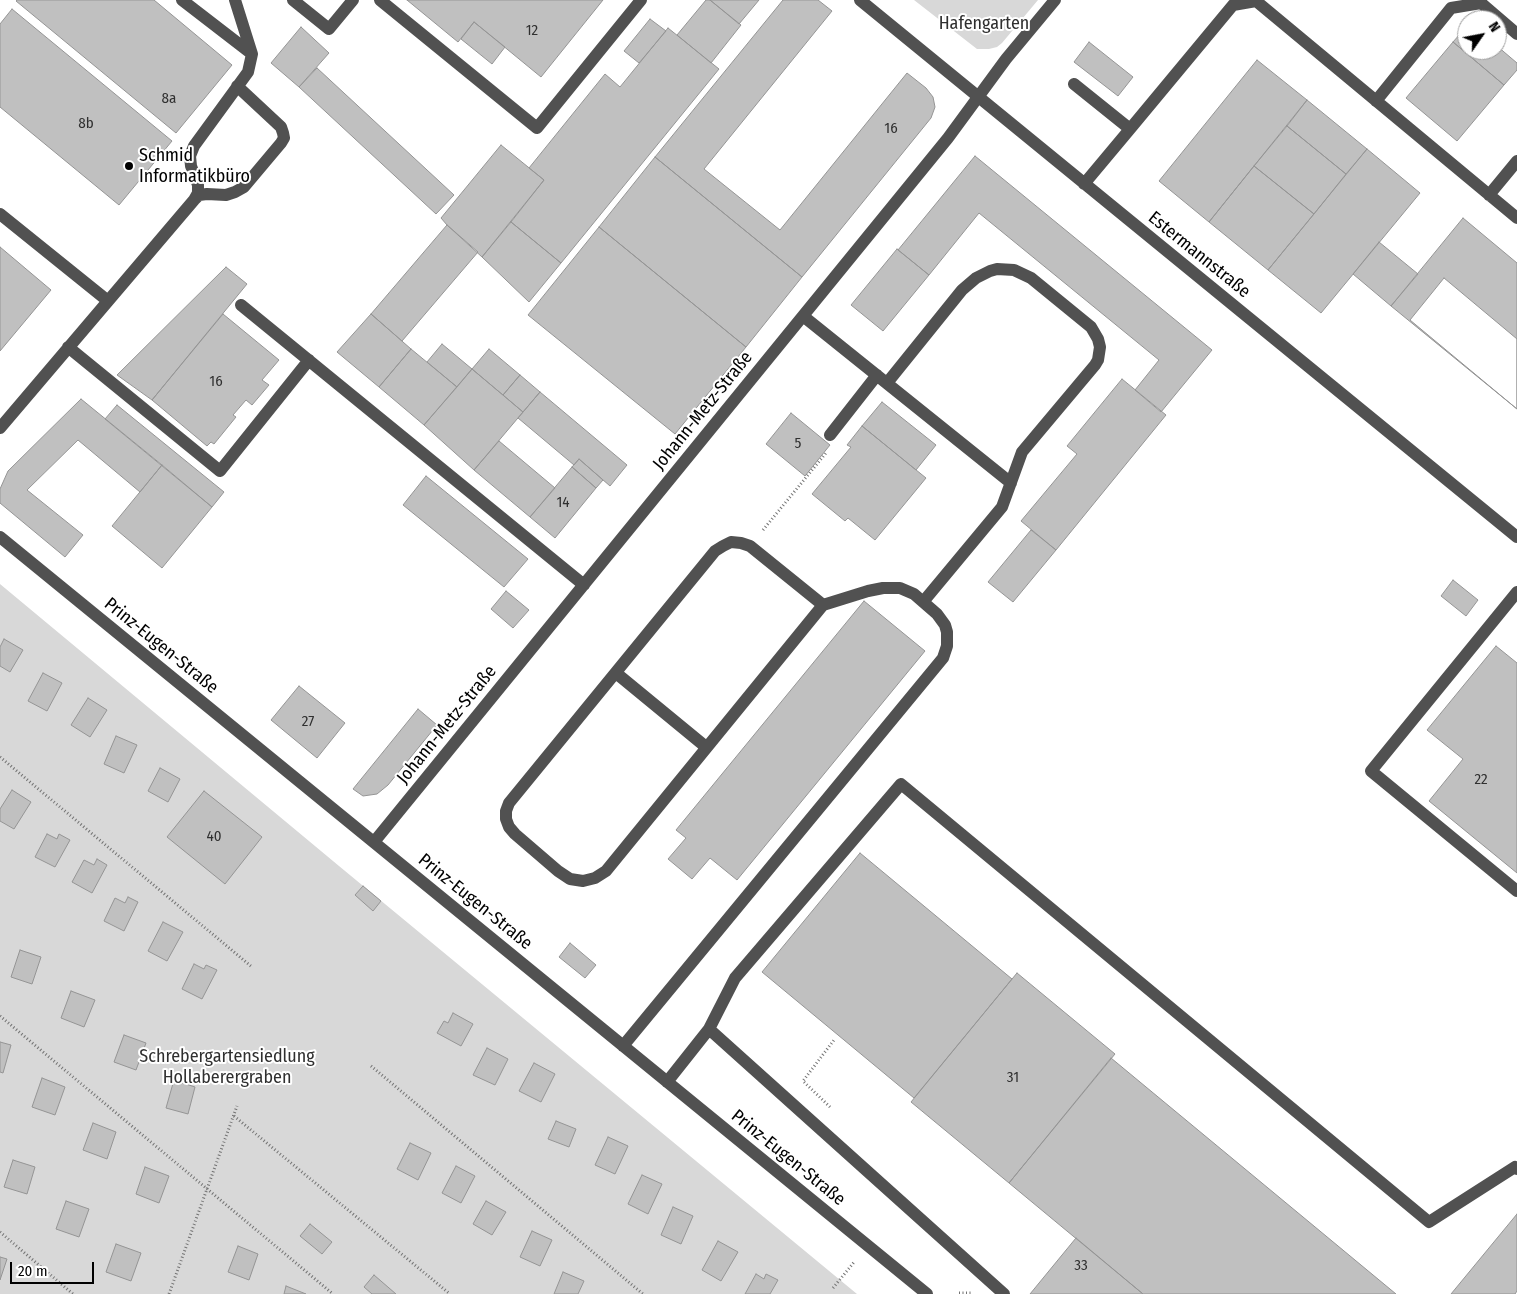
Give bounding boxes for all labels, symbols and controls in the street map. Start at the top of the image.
north arrow [1457,10,1507,60]
park label: Hafengarten [939,13,1029,35]
text: N [1485,19,1504,35]
house number: 12 [526,22,538,40]
house number: 8a [162,90,176,108]
house number: 8b [78,115,94,133]
house number: 16 [884,120,898,138]
place label: Schmid Informatikbüro [139,145,250,188]
marker: Schmid Informatikbüro [123,160,135,172]
street label: Estermannstraße [1144,207,1254,303]
street label: Johann-Metz-Straße [649,347,757,475]
house number: 16 [209,373,223,391]
house number: 5 [795,435,801,453]
house number: 14 [556,494,570,512]
street label: Prinz-Eugen-Straße [100,593,222,699]
street label: Johann-Metz-Straße [393,661,501,789]
house number: 27 [302,713,314,731]
house number: 22 [1474,771,1488,789]
house number: 40 [206,828,222,846]
street label: Prinz-Eugen-Straße [414,849,536,955]
park label: Schrebergartensiedlung Hollaberergraben [139,1046,315,1088]
house number: 31 [1007,1069,1019,1087]
street label: Prinz-Eugen-Straße [727,1105,849,1211]
scale bar [12,1252,96,1284]
house number: 33 [1074,1257,1088,1275]
text: 20 m [18,1262,48,1280]

